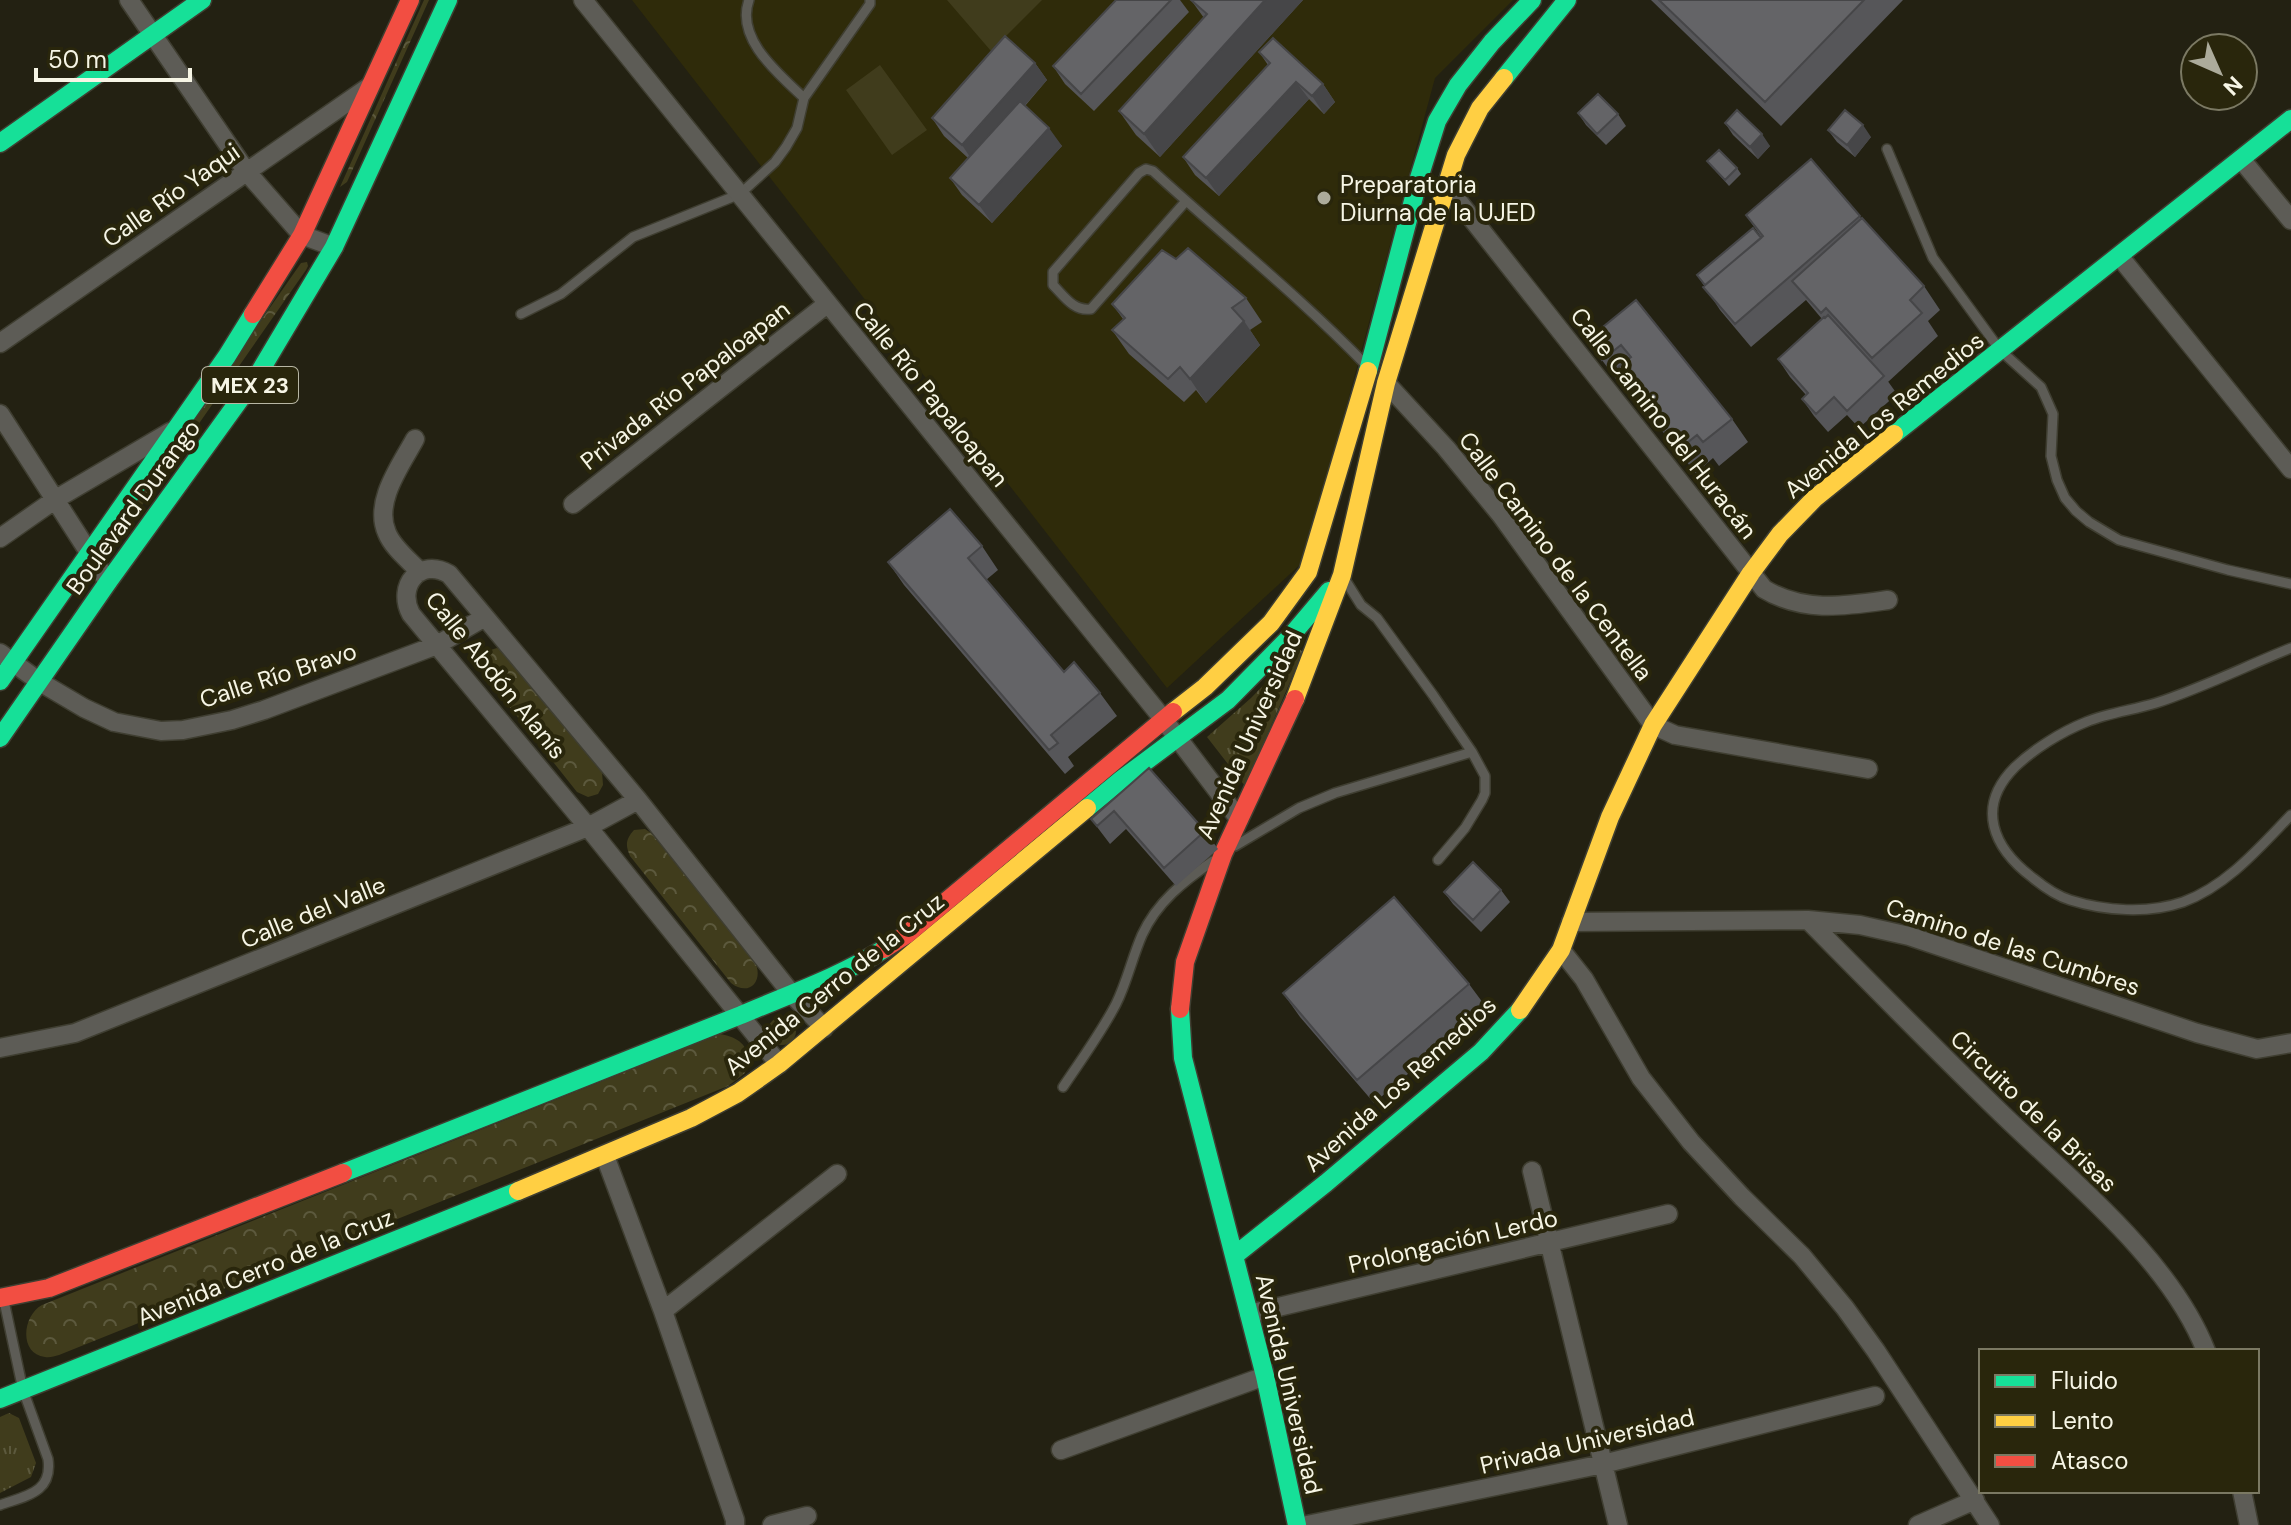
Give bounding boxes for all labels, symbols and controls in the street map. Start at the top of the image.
scale bar [36,32,190,82]
north arrow [2179,32,2259,112]
text: 50 m [48,44,107,75]
text: N [2217,70,2249,102]
street label: Calle Río Yaqui [96,136,246,254]
place label: Preparatoria Diurna de la UJED [1340,169,1536,228]
marker: Preparatoria Diurna de la UJED [1315,189,1333,207]
street label: Privada Río Papaloapan [574,294,796,476]
street label: Calle Río Papaloapan [847,295,1015,493]
street label: Calle Camino del Huracán [1564,301,1764,545]
street label: Avenida Los Remedios [1778,325,1990,505]
road number: MEX 23 [202,367,298,403]
street label: Boulevard Durango [59,413,207,601]
street label: Calle Camino de la Centella [1452,425,1660,687]
street label: Calle Abdón Alanís [419,585,573,765]
street label: Avenida Universidad [1189,626,1309,844]
street label: Calle Río Bravo [195,635,361,715]
street label: Calle del Valle [236,869,390,955]
street label: Avenida Cerro de la Cruz [718,886,950,1082]
street label: Camino de las Cumbres [1882,891,2144,1003]
street label: Avenida Los Remedios [1297,989,1503,1179]
street label: Circuito de la Brisas [1944,1023,2124,1199]
street label: Avenida Cerro de la Cruz [132,1201,398,1333]
street label: Prolongación Lerdo [1345,1202,1561,1280]
street label: Avenida Universidad [1249,1271,1329,1497]
legend [1979,1349,2259,1493]
text: Fluido [2051,1365,2118,1396]
street label: Privada Universidad [1477,1401,1697,1481]
text: Lento [2051,1405,2114,1436]
text: Atasco [2051,1445,2128,1476]

